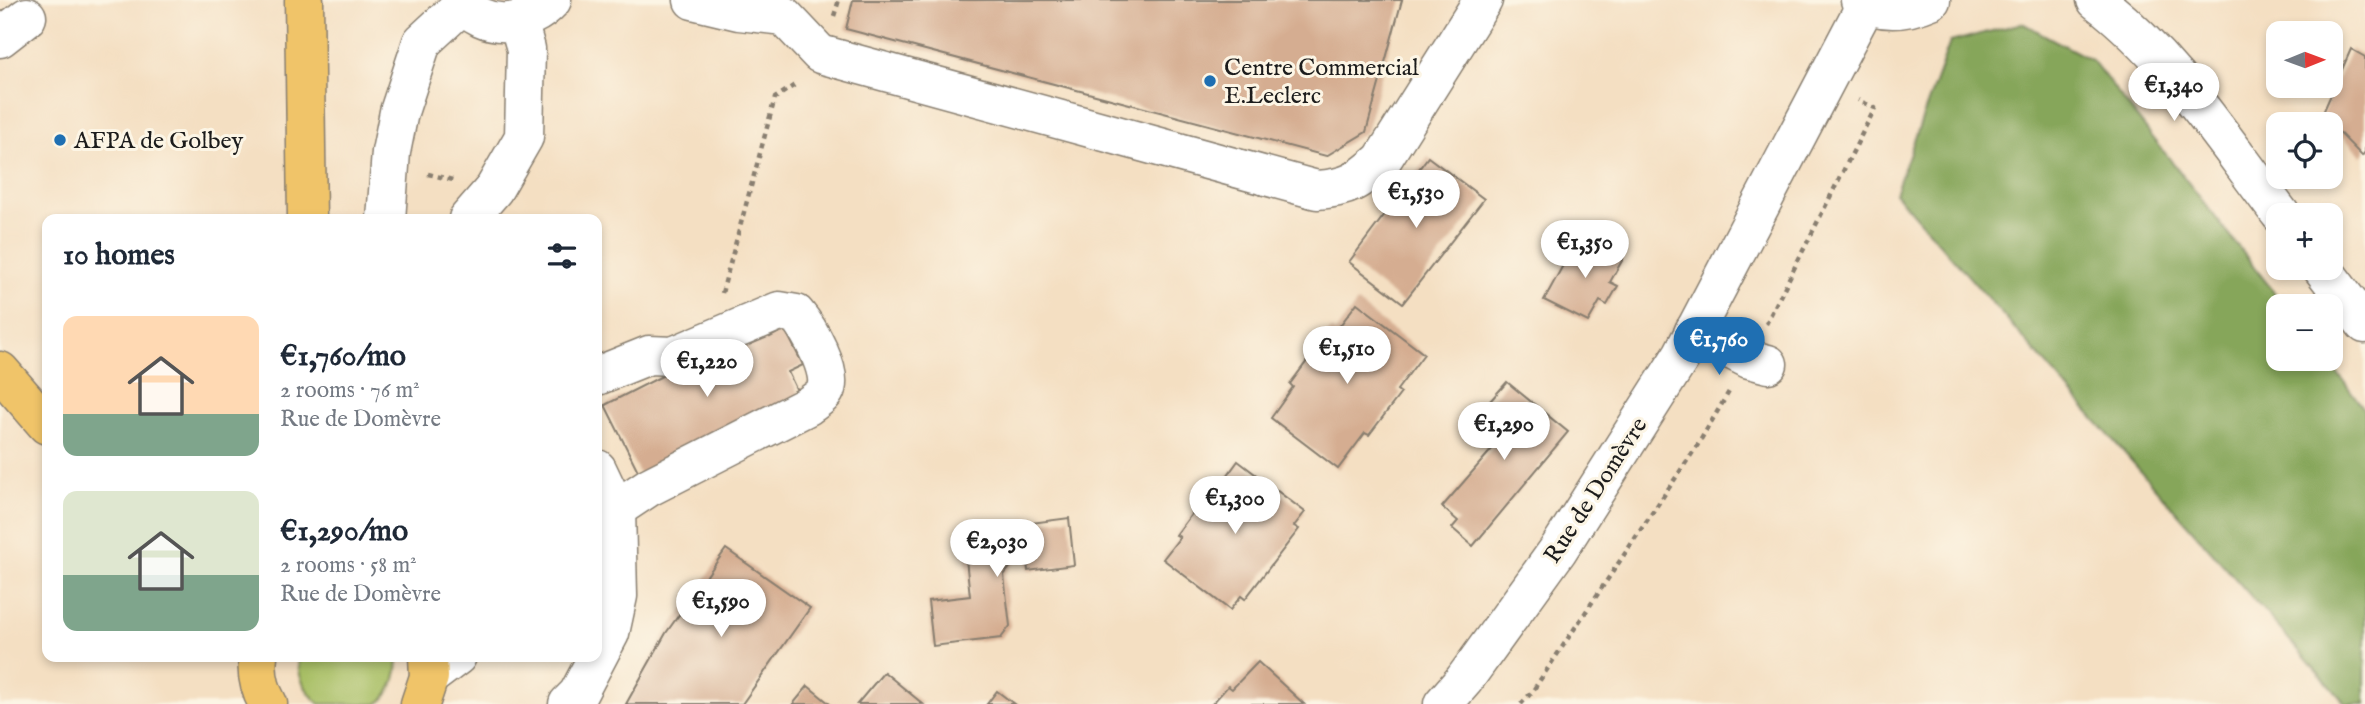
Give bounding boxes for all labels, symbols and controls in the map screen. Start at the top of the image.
north arrow [2266,21,2343,98]
map controls [2266,21,2343,371]
place label: Centre Commercial E.Leclerc [1224,53,1419,112]
pin: €1,340 [2117,64,2231,123]
text: €1,340 [2144,71,2204,100]
marker: Centre Commercial E.Leclerc [1202,73,1218,89]
button: locate [2266,112,2343,189]
place label: AFPA de Golbey [73,126,244,157]
marker: AFPA de Golbey [52,132,68,148]
pin: €1,530 [1359,170,1473,230]
text: €1,530 [1388,178,1444,207]
button: + [2266,203,2343,280]
pin: €1,350 [1528,220,1642,280]
text: €1,350 [1557,228,1613,257]
text: 10 homes [63,237,175,275]
icon: filters [543,237,581,275]
button: − [2266,294,2343,371]
pin: €1,760 [1662,318,1776,377]
text: €1,760 [1690,325,1748,354]
pin: €1,510 [1290,326,1404,386]
text: €1,510 [1319,334,1375,363]
text: €1,760/mo [280,338,406,376]
pin: €1,220 [650,340,764,399]
icon: home [119,344,203,428]
text: €1,220 [676,347,738,376]
text: 2 rooms · 76 m² [280,376,420,405]
pin: €1,290 [1447,402,1561,462]
text: Rue de Domèvre [280,405,441,434]
text: €1,290 [1474,410,1534,439]
street label: Rue de Domèvre [1537,412,1655,570]
pin: €1,300 [1178,476,1292,536]
text: €1,300 [1205,484,1265,513]
text: €1,290/mo [280,513,408,551]
icon: home [119,519,203,603]
pin: €2,030 [940,520,1054,579]
text: €2,030 [966,527,1028,556]
text: 2 rooms · 58 m² [280,551,417,580]
text: Rue de Domèvre [280,580,441,609]
pin: €1,590 [664,580,778,639]
text: €1,590 [692,587,750,616]

